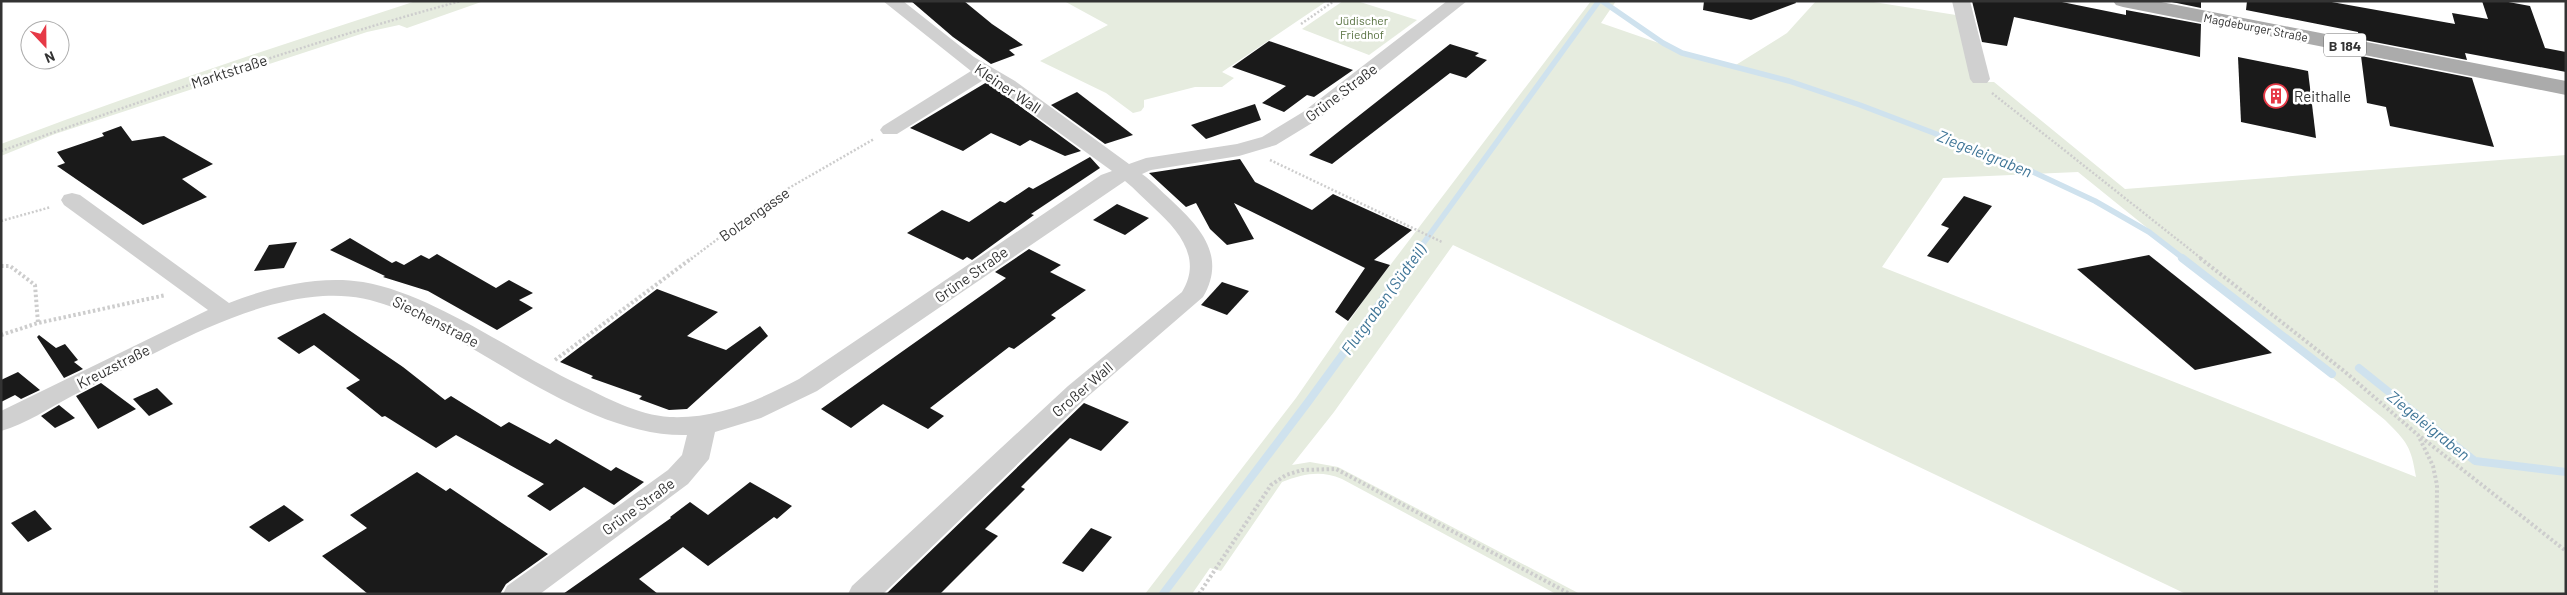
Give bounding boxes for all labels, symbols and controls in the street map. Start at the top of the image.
street label: Magdeburger Straße [2203,10,2309,44]
park label: Jüdischer Friedhof [1336,13,1389,41]
north arrow [20,20,70,70]
road number: B 184 [2324,34,2366,56]
text: N [43,48,58,67]
street label: Marktstraße [189,50,269,92]
street label: Kleiner Wall [972,59,1044,117]
street label: Grüne Straße [1301,59,1381,125]
building icon: Reithalle [2263,83,2289,109]
place label: Reithalle [2294,87,2351,105]
water label: Ziegeleigraben [1935,125,2035,181]
street label: Bolzengasse [715,183,793,245]
water label: Flutgraben (Südteil) [1337,239,1430,358]
street label: Grüne Straße [931,242,1011,306]
street label: Siechenstraße [390,292,482,350]
street label: Kreuzstraße [74,340,152,392]
street label: Großer Wall [1048,358,1116,420]
water label: Ziegeleigraben [2384,386,2474,464]
street label: Grüne Straße [598,474,678,538]

